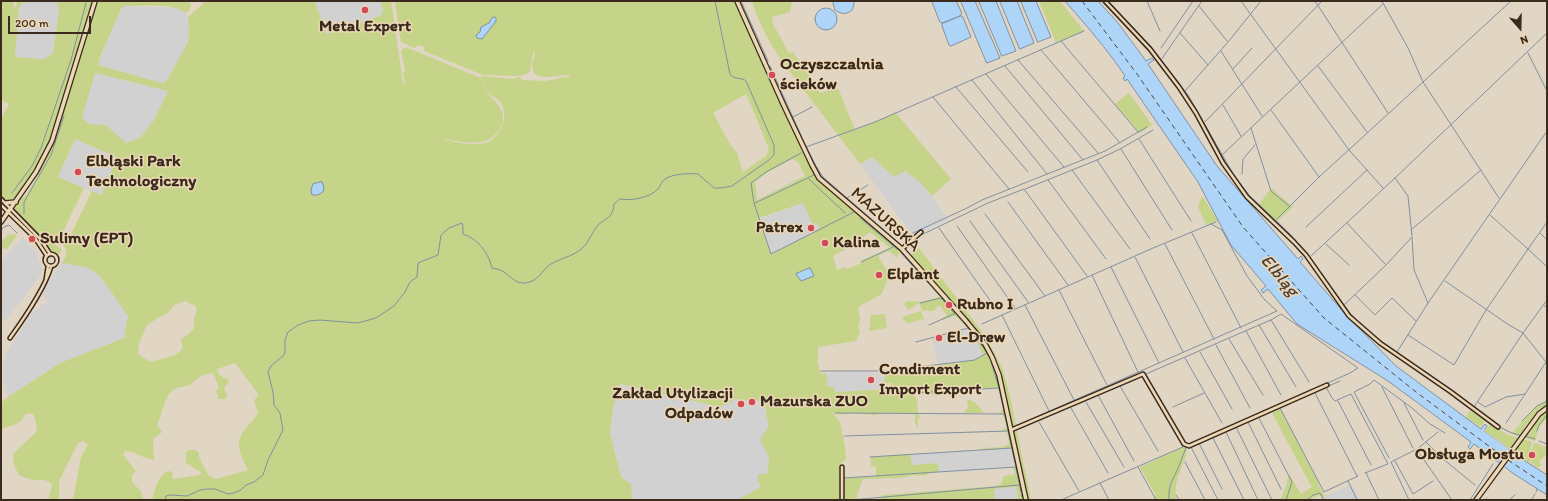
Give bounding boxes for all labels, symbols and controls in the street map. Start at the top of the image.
marker: Metal Expert [360,5,370,15]
scale bar [10,8,93,34]
north arrow [1500,8,1540,48]
text: 200 m [15,16,49,30]
place label: Metal Expert [319,17,411,37]
text: N [1519,32,1530,47]
place label: Oczyszczalnia ścieków [780,55,884,95]
marker: Oczyszczalnia ścieków [767,70,777,80]
place label: Elbląski Park Technologiczny [86,152,196,192]
marker: Elbląski Park Technologiczny [73,167,83,177]
street label: MAZURSKA [846,183,924,257]
place label: Patrex [756,218,803,238]
marker: Patrex [806,223,816,233]
place label: Sulimy (EPT) [40,229,133,249]
place label: Kalina [833,233,880,253]
marker: Sulimy (EPT) [27,234,37,244]
marker: Kalina [820,238,830,248]
water label: Elbląg [1255,251,1303,301]
place label: Elplant [887,265,939,285]
marker: Elplant [874,270,884,280]
place label: Rubno I [957,295,1013,315]
marker: Rubno I [944,300,954,310]
place label: El-Drew [947,328,1005,348]
marker: El-Drew [934,333,944,343]
place label: Condiment Import Export [879,360,981,400]
marker: Condiment Import Export [866,375,876,385]
place label: Zakład Utylizacji Odpadów [612,384,733,424]
place label: Mazurska ZUO [760,392,868,412]
marker: Mazurska ZUO [747,397,757,407]
marker: Zakład Utylizacji Odpadów [736,399,746,409]
place label: Obsługa Mostu [1415,445,1524,465]
marker: Obsługa Mostu [1527,450,1537,460]

